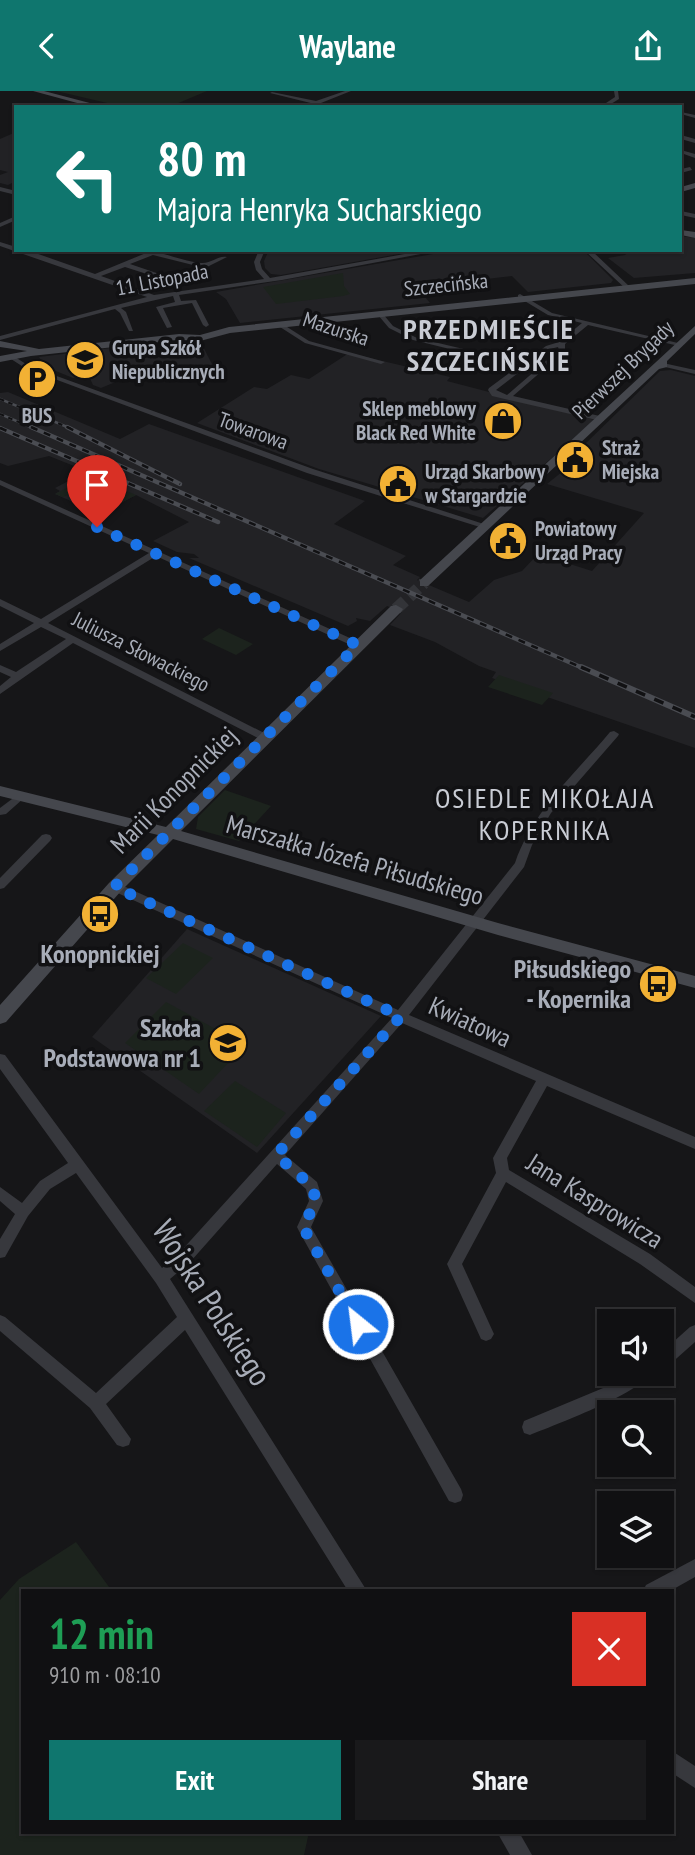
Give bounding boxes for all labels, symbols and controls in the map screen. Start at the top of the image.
text: Waylane [299,25,396,67]
icon: back [28,27,66,65]
icon: share [629,27,667,65]
text: 80 m [157,126,246,190]
icon: left [42,133,133,224]
text: Majora Henryka Sucharskiego [157,188,482,230]
street label: 11 Listopada [113,257,210,302]
street label: Szczecińska [403,267,489,302]
street label: Mazurska [300,305,373,352]
district label: PRZEDMIEŚCIE SZCZECIŃSKIE [403,310,575,379]
street label: Pierwszej Brygady [566,314,679,425]
place label: Grupa Szkół Niepublicznych [112,334,225,385]
school or university icon: Grupa Szkół Niepublicznych [64,339,106,381]
parking icon: BUS [16,358,58,400]
place label: Sklep meblowy Black Red White [356,395,477,446]
shop icon: Sklep meblowy Black Red White [482,400,524,442]
place label: BUS [22,402,52,429]
street label: Towarowa [215,405,292,456]
place label: Straż Miejska [602,434,659,485]
public building icon: Straż Miejska [554,439,596,481]
pin [67,455,127,527]
place label: Urząd Skarbowy w Stargardzie [424,458,546,509]
public building icon: Urząd Skarbowy w Stargardzie [377,463,419,505]
icon: arrive [78,466,116,504]
place label: Powiatowy Urząd Pracy [535,515,623,566]
public building icon: Powiatowy Urząd Pracy [487,520,529,562]
street label: Juliusza Słowackiego [67,605,214,698]
street label: Marii Konopnickiej [103,719,244,860]
district label: OSIEDLE MIKOŁAJA KOPERNIKA [435,779,655,848]
street label: Marszałka Józefa Piłsudskiego [222,807,488,912]
bus stop icon: Konopnickiej [79,893,121,935]
place label: Konopnickiej [40,937,160,970]
place label: Piłsudskiego - Kopernika [514,952,631,1015]
bus stop icon: Piłsudskiego - Kopernika [637,963,679,1005]
street label: Kwiatowa [424,989,517,1054]
place label: Szkoła Podstawowa nr 1 [44,1011,201,1074]
school or university icon: Szkoła Podstawowa nr 1 [207,1022,249,1064]
street label: Jana Kasprowicza [520,1145,670,1256]
street label: Wojska Polskiego [144,1212,282,1393]
position arrow [321,1287,395,1361]
map controls [597,1309,674,1568]
button: sound [597,1309,674,1386]
button: search [597,1400,674,1477]
button: layers [597,1491,674,1568]
text: 12 min [49,1606,154,1661]
button: close [572,1612,646,1686]
text: 910 m · 08:10 [49,1660,161,1689]
button: Exit [49,1740,341,1820]
button: Share [355,1740,646,1820]

